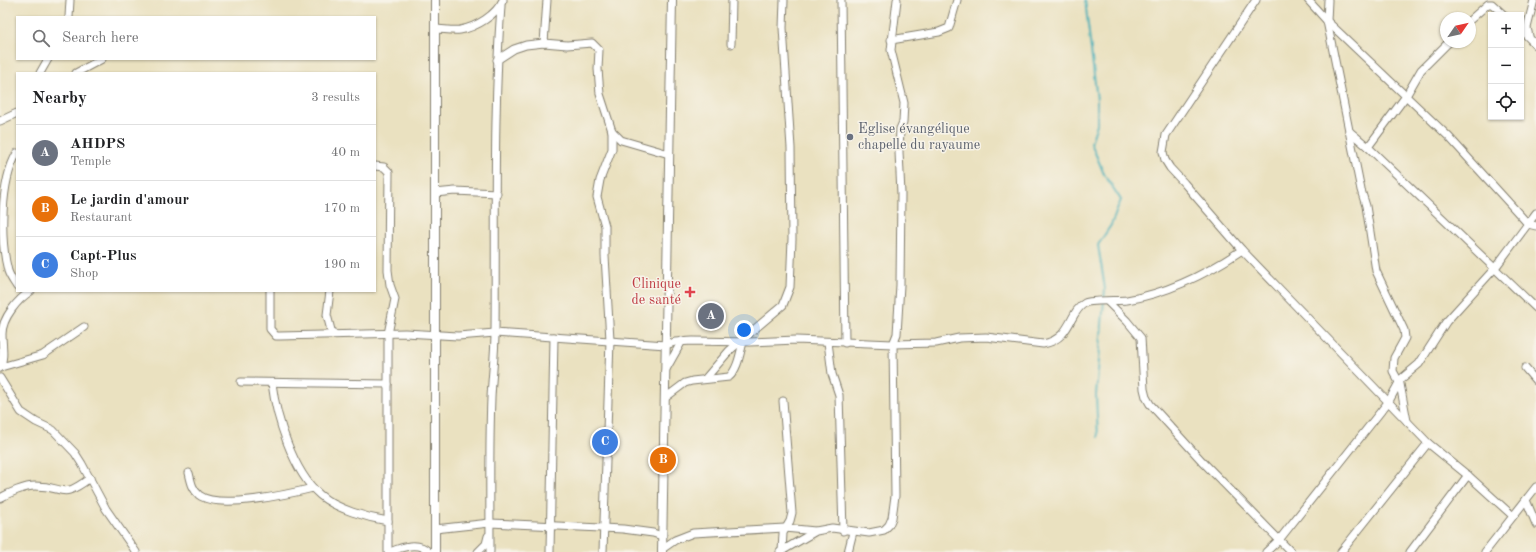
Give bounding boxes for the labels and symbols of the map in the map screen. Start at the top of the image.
north arrow [1440,12,1476,48]
place label: Eglise évangélique chapelle du rayaume [858,122,980,152]
marker: Eglise évangélique chapelle du rayaume [845,132,855,142]
place label: Clinique de santé [631,277,681,307]
marker: Clinique de santé [684,286,696,298]
pin: A [698,301,724,331]
your location [734,320,754,340]
pin: C [592,427,618,457]
pin: B [650,445,676,475]

